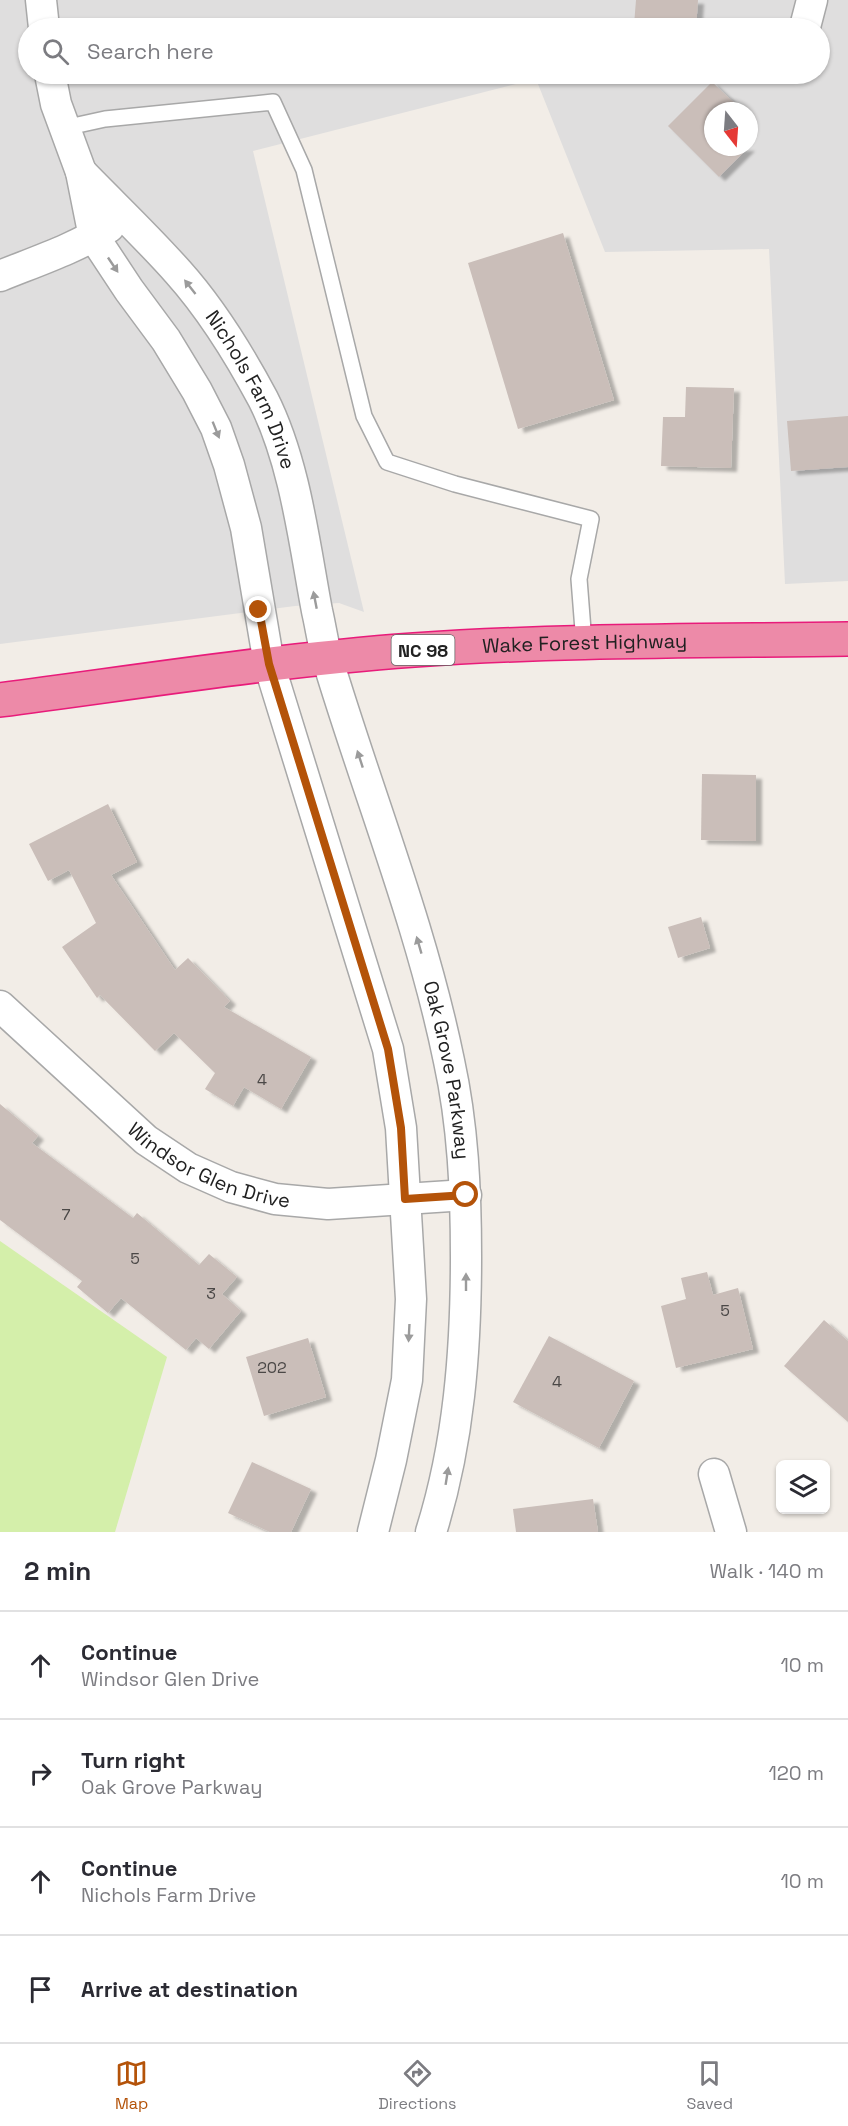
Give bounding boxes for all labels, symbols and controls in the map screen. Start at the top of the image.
search box [18,18,830,84]
icon: search [39,35,72,68]
text: Search here [87,37,214,65]
north arrow [704,102,758,156]
one-way arrow [107,257,118,273]
one-way arrow [184,279,197,295]
street label: Nichols Farm Drive [200,305,301,472]
one-way arrow [211,421,221,439]
one-way arrow [310,590,319,609]
route end [245,596,271,622]
street label: Wake Forest Highway [482,628,687,659]
road number: NC 98 [392,635,454,665]
one-way arrow [355,750,364,768]
one-way arrow [414,936,423,954]
street label: Oak Grove Parkway [417,978,476,1160]
house number: 4 [257,1069,267,1090]
street label: Windsor Glen Drive [122,1117,291,1213]
route start [452,1181,478,1207]
house number: 7 [61,1204,71,1225]
house number: 5 [130,1248,140,1269]
one-way arrow [461,1272,471,1291]
house number: 3 [206,1283,216,1304]
house number: 5 [720,1300,730,1321]
one-way arrow [405,1324,414,1343]
house number: 202 [257,1357,287,1378]
house number: 4 [552,1371,562,1392]
map controls [776,1460,830,1514]
button: layers [776,1460,830,1514]
one-way arrow [443,1466,452,1485]
text: 2 min [24,1554,91,1588]
text: Walk · 140 m [710,1558,824,1584]
text: Continue [81,1638,177,1666]
icon: ahead [24,1649,57,1682]
text: 10 m [780,1652,824,1678]
text: Windsor Glen Drive [81,1666,259,1692]
text: Turn right [81,1746,186,1774]
icon: right [24,1757,57,1790]
text: 120 m [768,1760,824,1786]
text: Oak Grove Parkway [81,1774,262,1800]
text: Continue [81,1854,177,1882]
icon: ahead [24,1865,57,1898]
text: 10 m [780,1868,824,1894]
text: Nichols Farm Drive [81,1882,256,1908]
icon: arrive [24,1973,57,2006]
text: Arrive at destination [81,1975,298,2003]
tab: Map [115,2057,148,2114]
tab: Directions [378,2057,457,2114]
tab: Saved [686,2057,733,2114]

